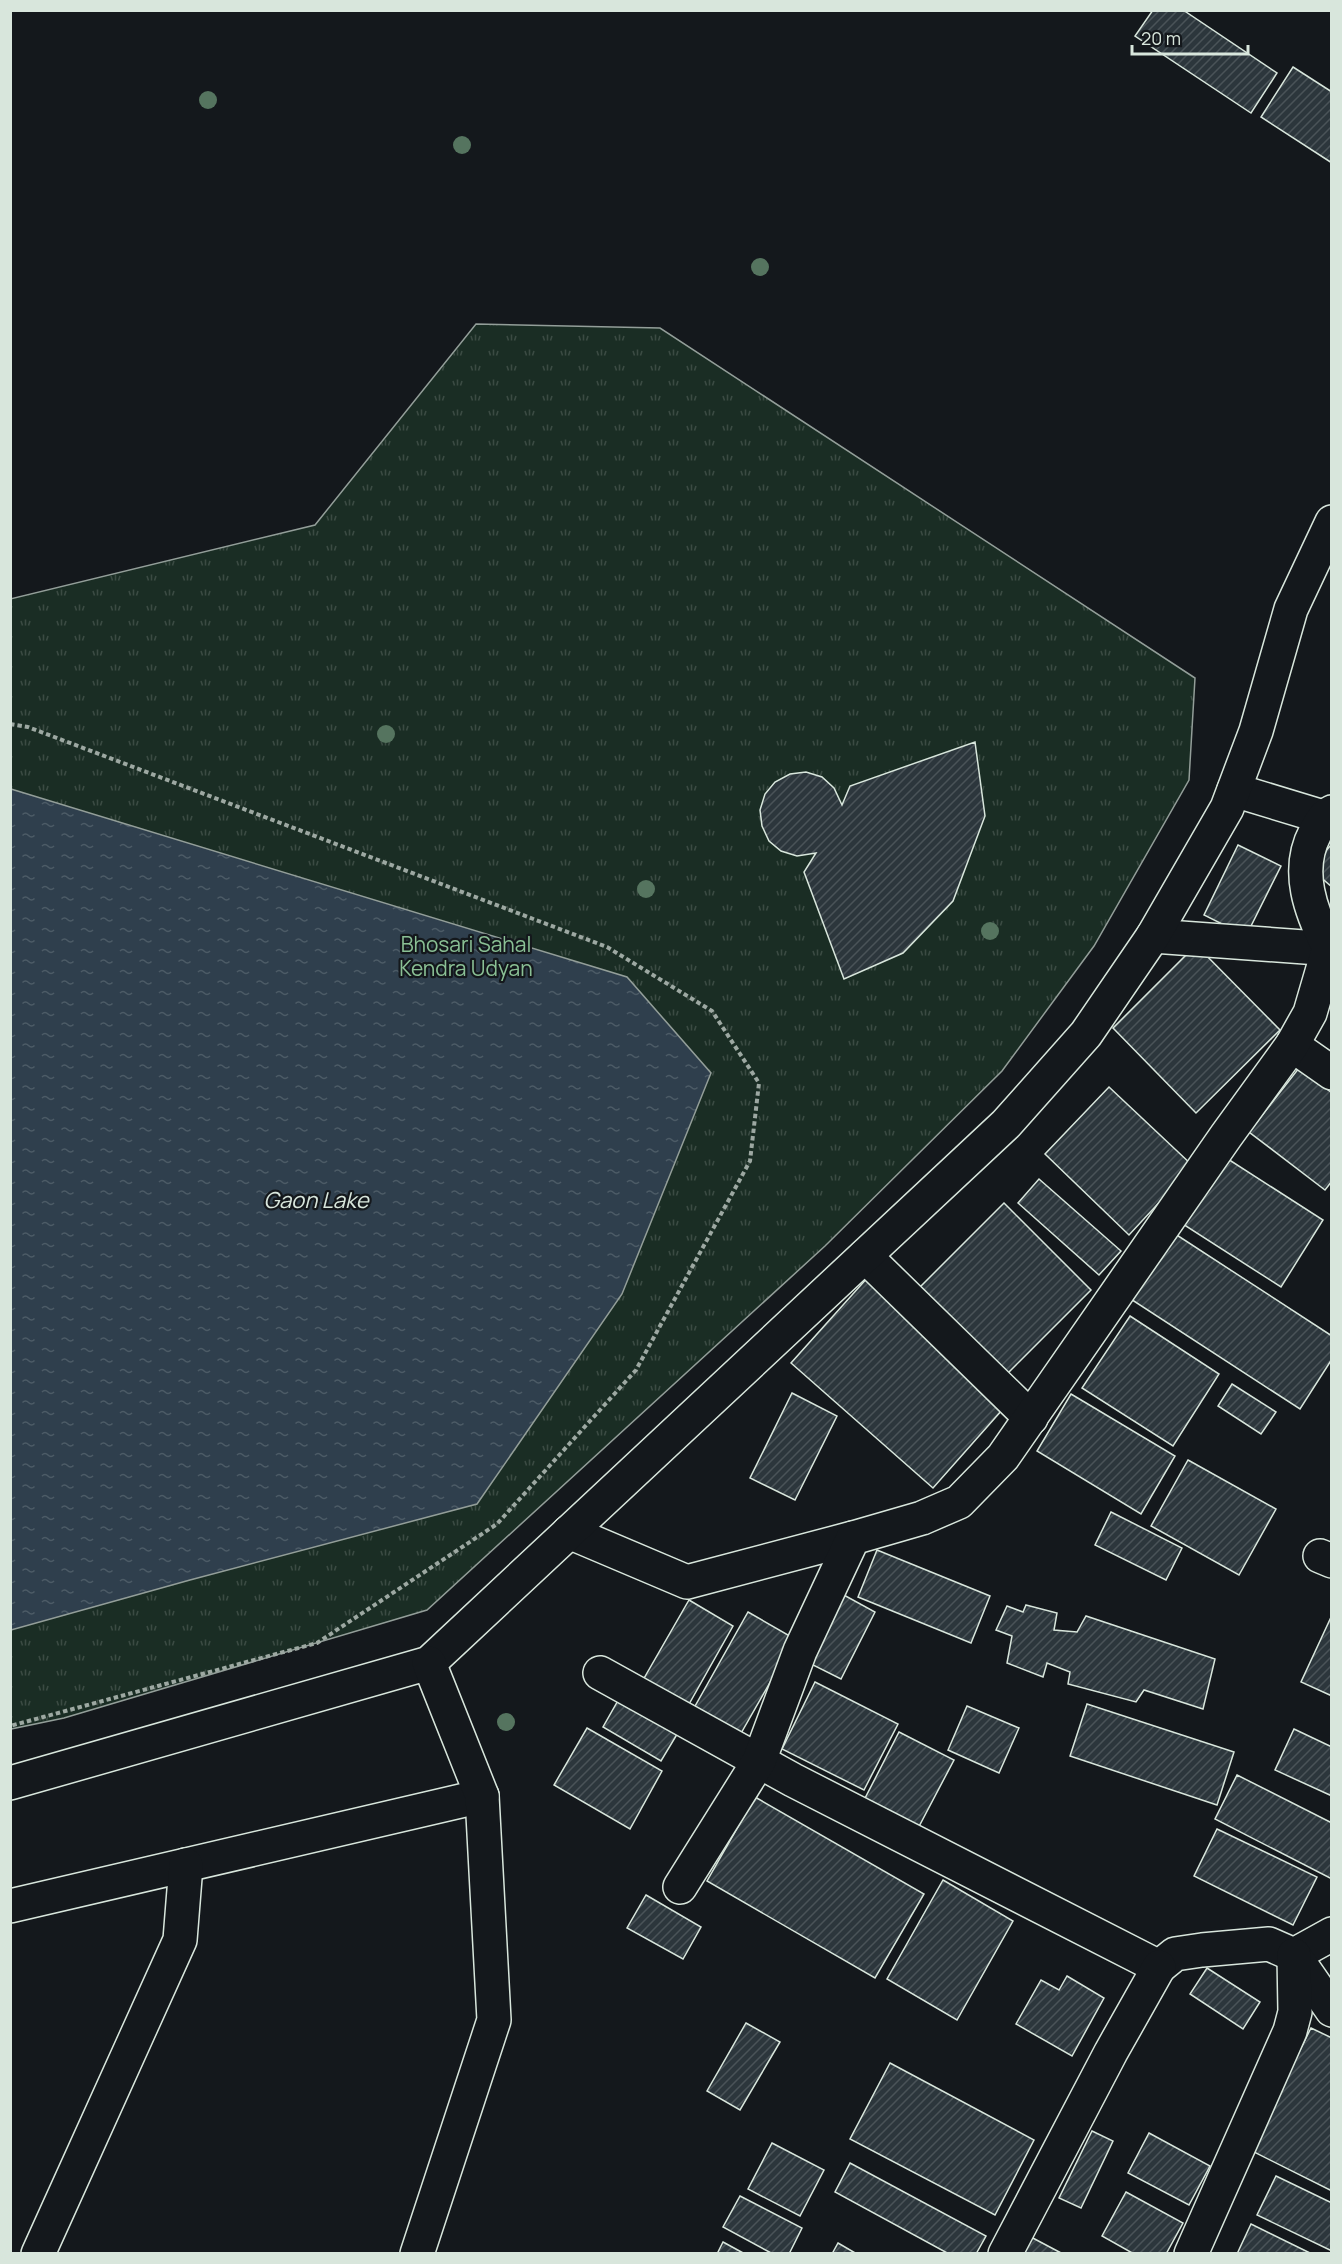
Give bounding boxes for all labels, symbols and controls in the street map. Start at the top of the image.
scale bar [1132,18,1248,56]
text: 20 m [1141,26,1181,50]
park label: Bhosari Sahal Kendra Udyan [399,930,533,982]
water label: Gaon Lake [263,1185,370,1215]

